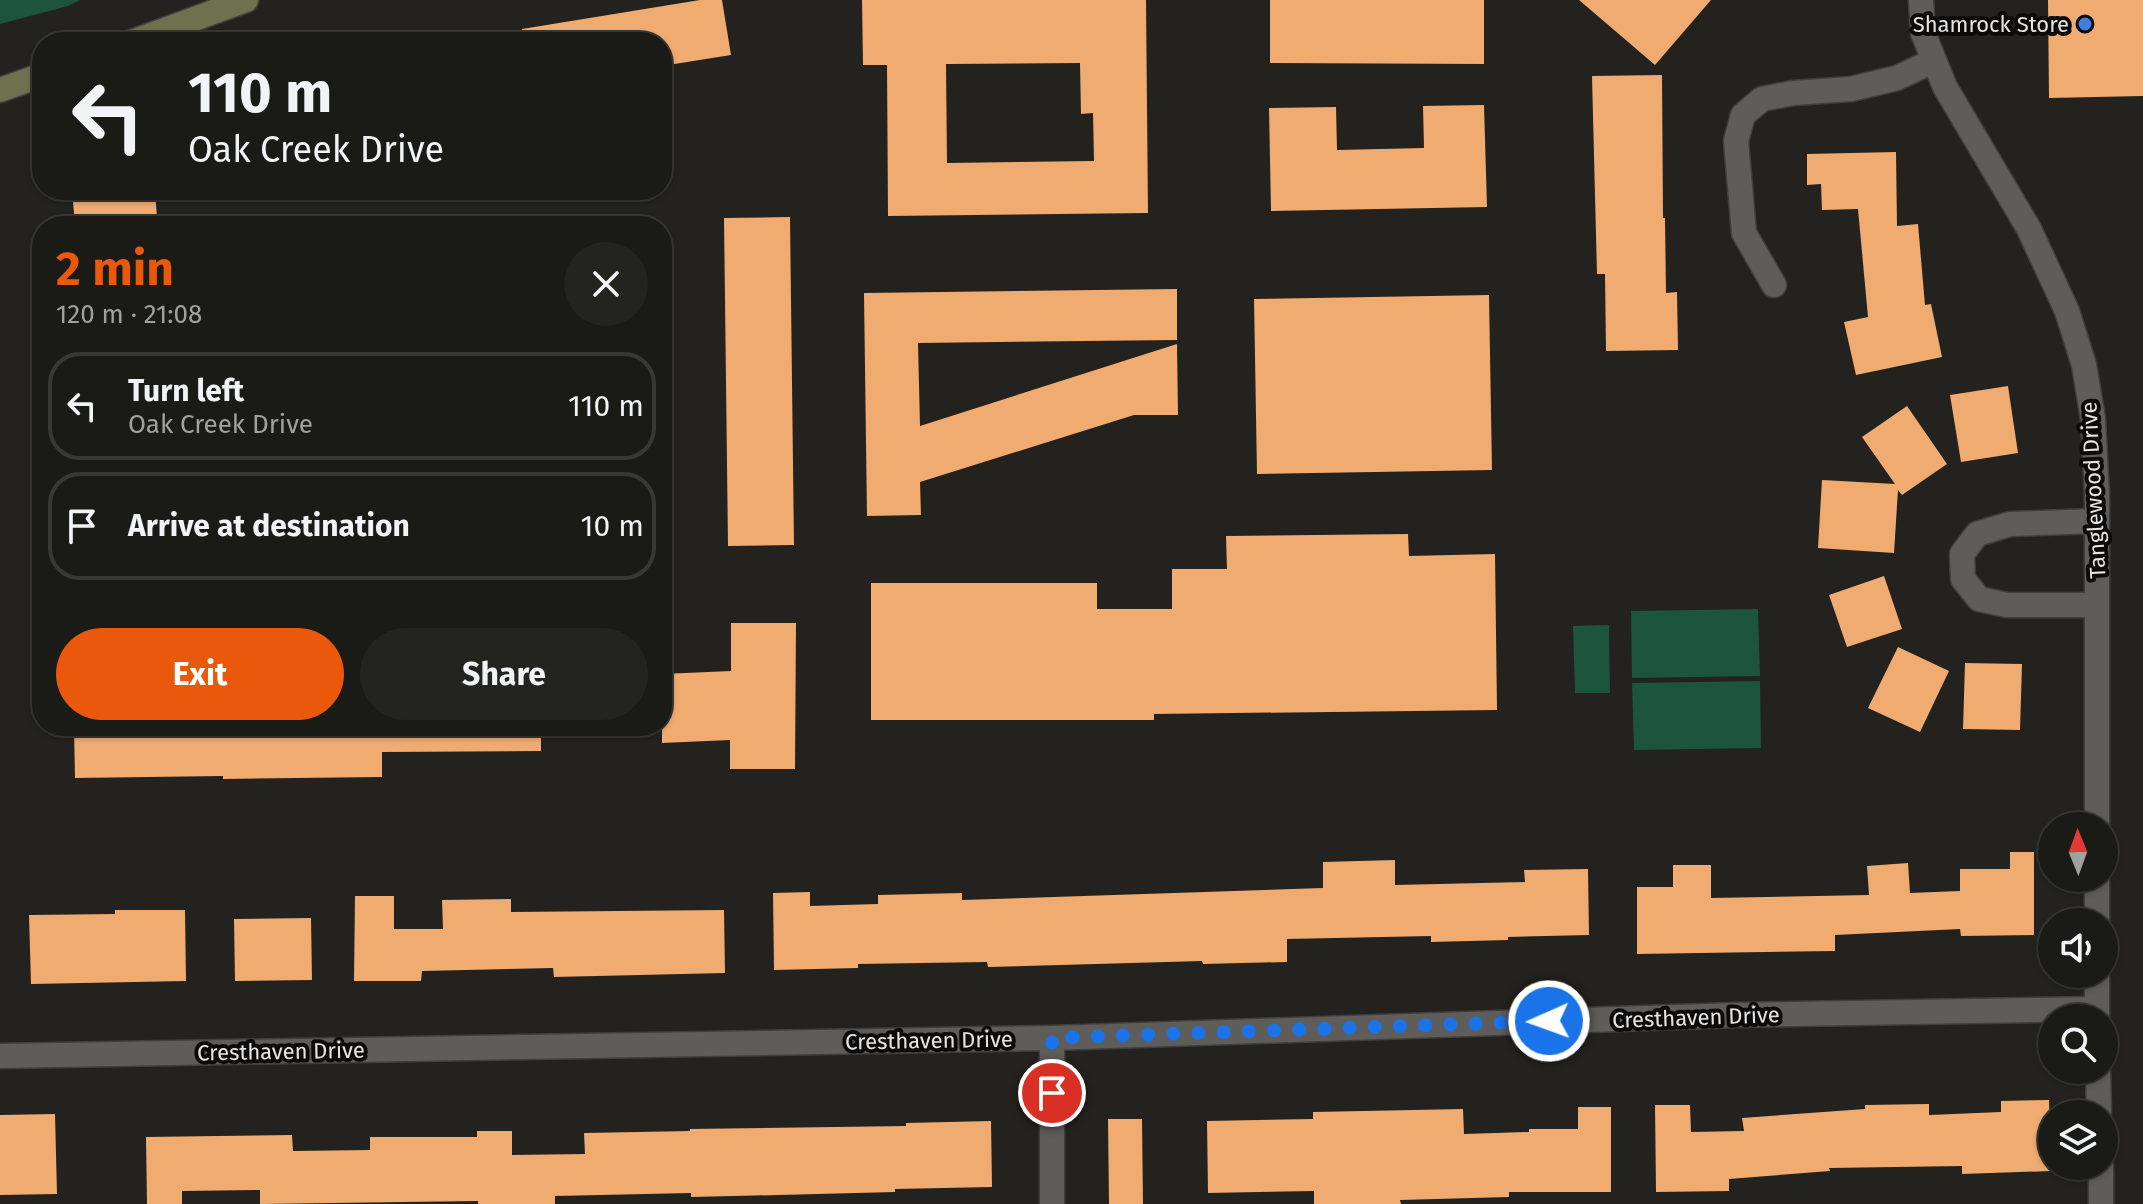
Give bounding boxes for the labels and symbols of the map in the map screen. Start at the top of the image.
place label: Shamrock Store [1913,11,2069,38]
marker: Shamrock Store [2076,15,2094,33]
street label: Tanglewood Drive [2075,401,2112,579]
north arrow [2038,812,2118,892]
position arrow [1507,979,1591,1063]
street label: Cresthaven Drive [1612,1001,1780,1034]
street label: Cresthaven Drive [845,1026,1013,1055]
street label: Cresthaven Drive [197,1037,365,1066]
pin [1018,1059,1086,1127]

